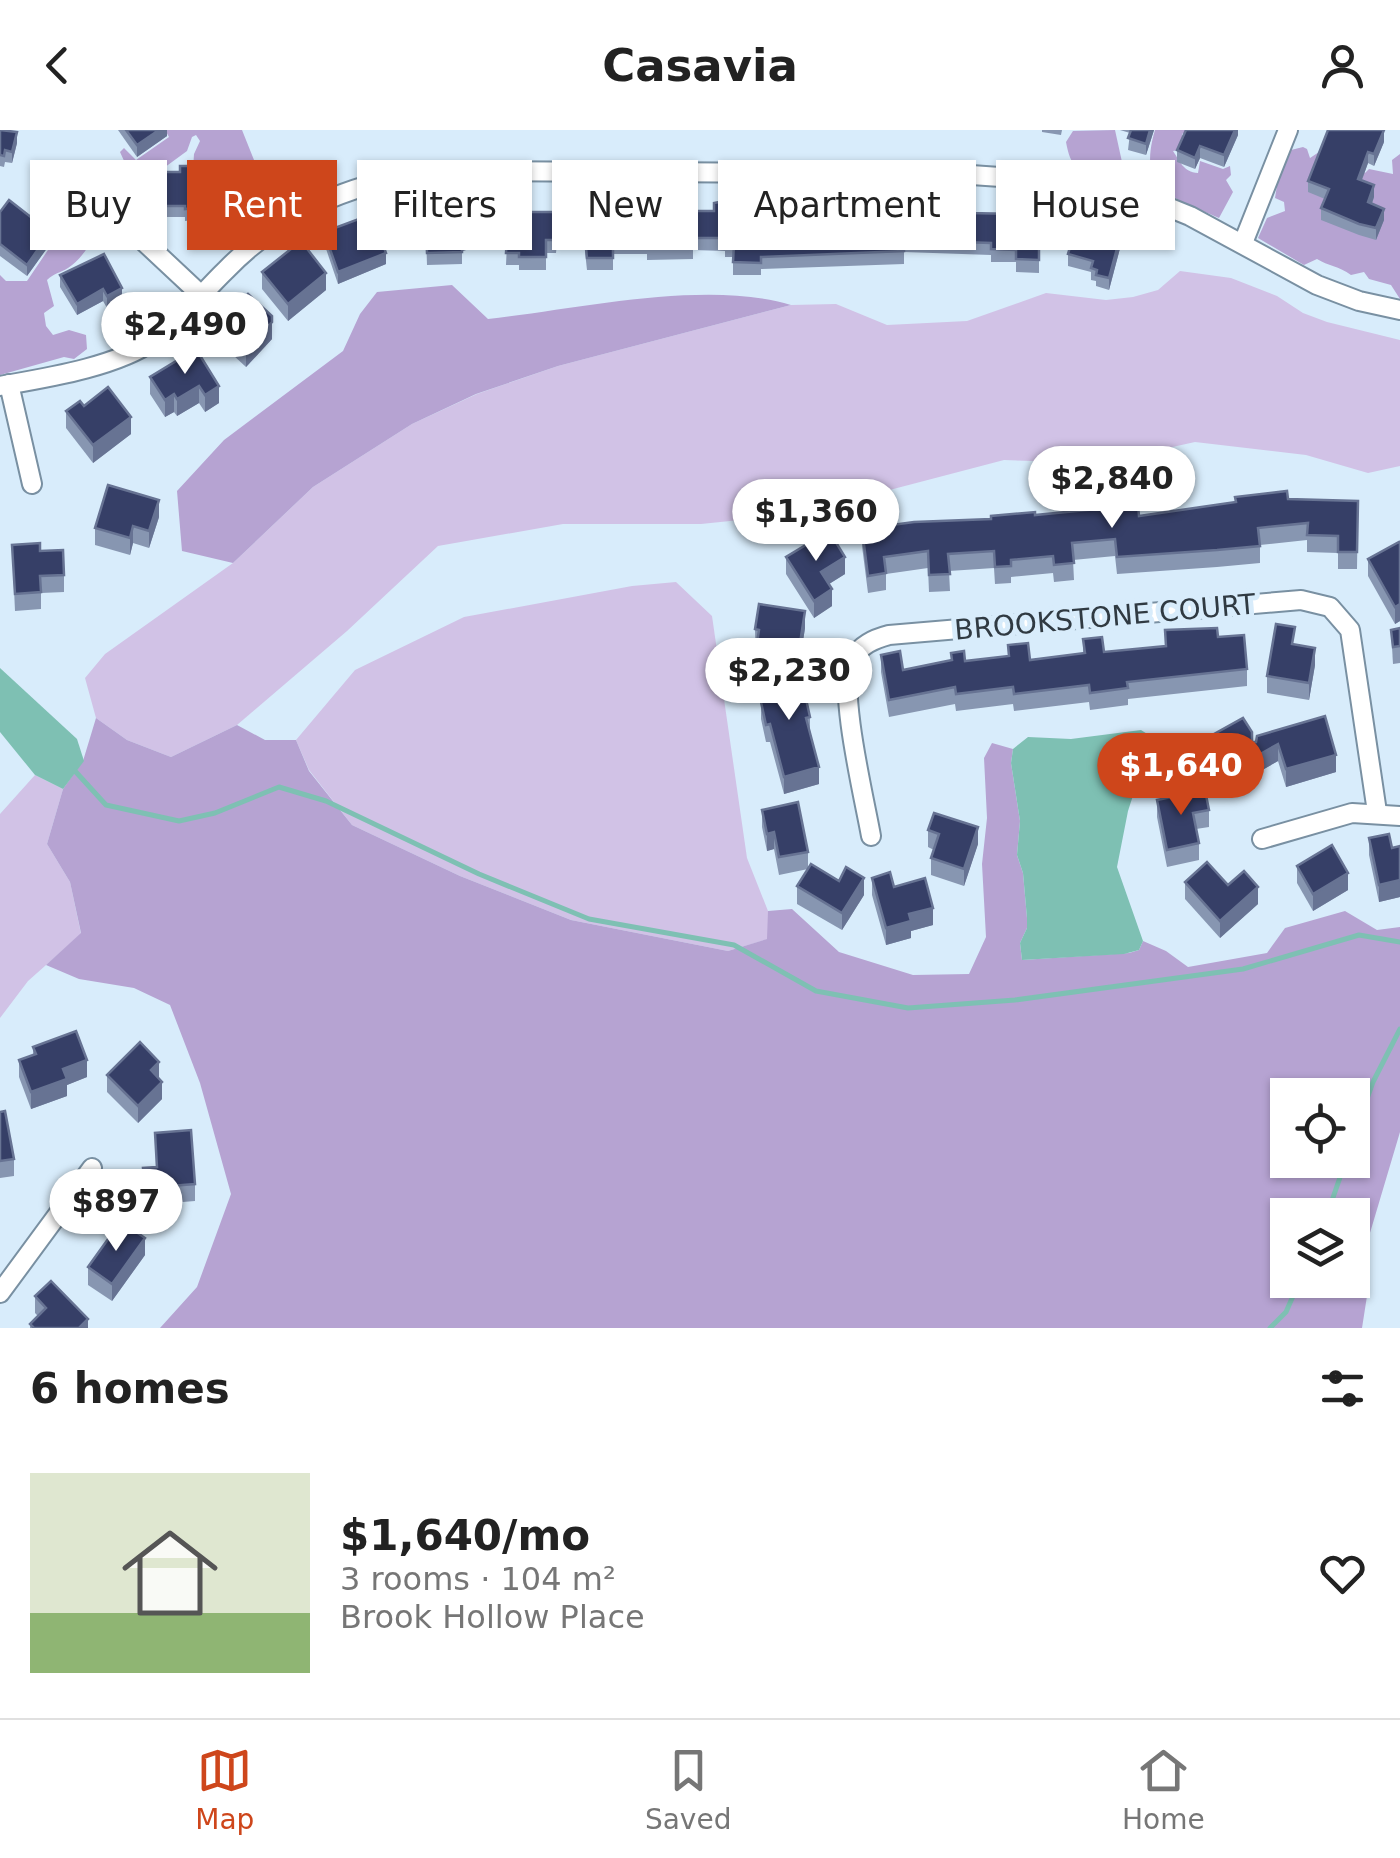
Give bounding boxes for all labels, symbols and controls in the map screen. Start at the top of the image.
icon: back [30,38,85,93]
icon: person [1315,38,1370,93]
text: Casavia [602,39,798,92]
chip: Buy [30,160,167,250]
chip: Rent [187,160,337,250]
chip: Filters [357,160,532,250]
chip: New [552,160,698,250]
chip: Apartment [718,160,976,250]
chip: House [996,160,1175,250]
pin: $2,490 [104,292,266,377]
text: $2,490 [123,305,247,343]
pin: $2,840 [1031,446,1193,531]
text: $2,840 [1050,459,1174,497]
pin: $1,360 [735,479,897,564]
text: $1,360 [754,492,878,530]
street label: BROOKSTONE COURT [953,587,1258,647]
pin: $2,230 [708,638,870,723]
text: $2,230 [727,651,851,689]
pin: $1,640 [1100,733,1262,818]
text: $1,640 [1119,746,1243,784]
map controls [1270,1078,1370,1298]
button: locate [1270,1078,1370,1178]
pin: $897 [57,1169,175,1254]
text: $897 [71,1182,161,1220]
button: layers [1270,1198,1370,1298]
icon: filters [1315,1361,1370,1416]
text: 6 homes [30,1364,230,1413]
text: $1,640/mo [340,1511,590,1560]
icon: home [110,1513,230,1633]
icon: heart [1315,1546,1370,1601]
text: 3 rooms · 104 m² [340,1560,616,1598]
text: Brook Hollow Place [340,1598,645,1636]
tab: Map [195,1743,254,1836]
tab: Saved [645,1743,731,1836]
tab: Home [1122,1743,1205,1836]

